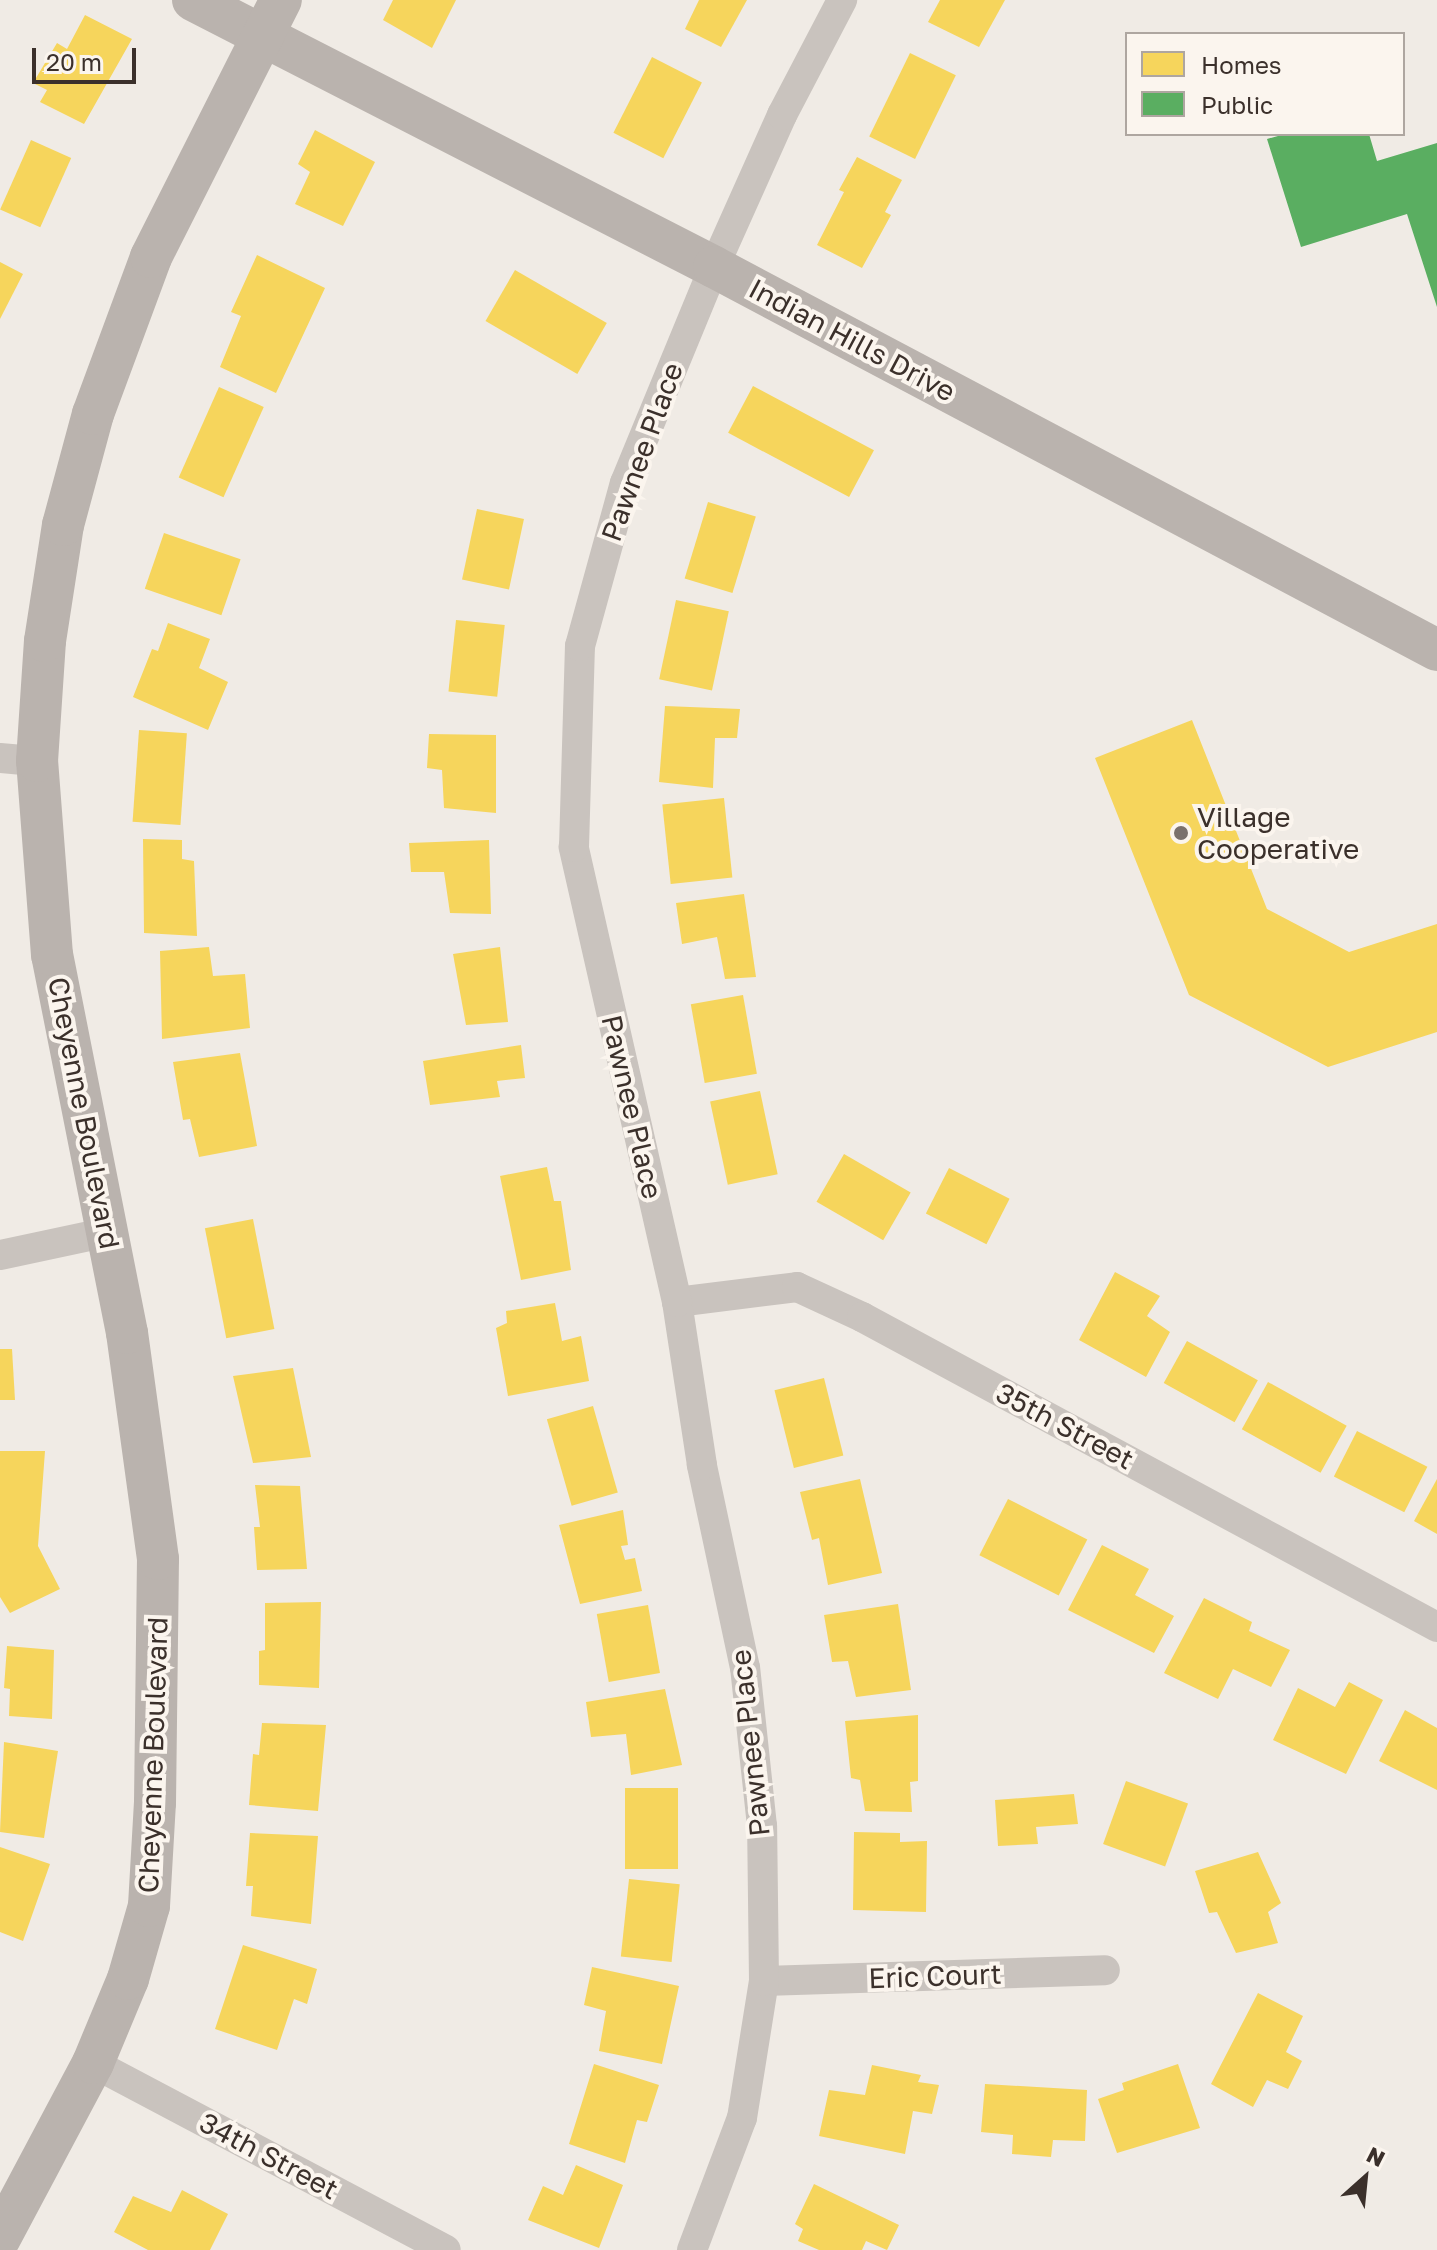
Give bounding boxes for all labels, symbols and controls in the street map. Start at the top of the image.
scale bar [36,32,140,82]
legend [1125,32,1405,136]
text: 20 m [46,47,102,76]
text: Homes [1201,50,1282,79]
text: Public [1201,90,1273,119]
street label: Indian Hills Drive [743,271,961,409]
street label: Pawnee Place [594,358,690,546]
place label: Village Cooperative [1197,800,1359,866]
marker: Village Cooperative [1172,824,1190,842]
street label: Cheyenne Boulevard [41,974,127,1252]
street label: Pawnee Place [595,1012,669,1202]
street label: 35th Street [990,1376,1140,1476]
street label: Cheyenne Boulevard [131,1616,175,1894]
street label: Pawnee Place [723,1648,777,1838]
street label: Eric Court [868,1957,1002,1995]
street label: 34th Street [194,2106,344,2206]
north arrow [1325,2138,1405,2218]
text: N [1363,2140,1390,2172]

